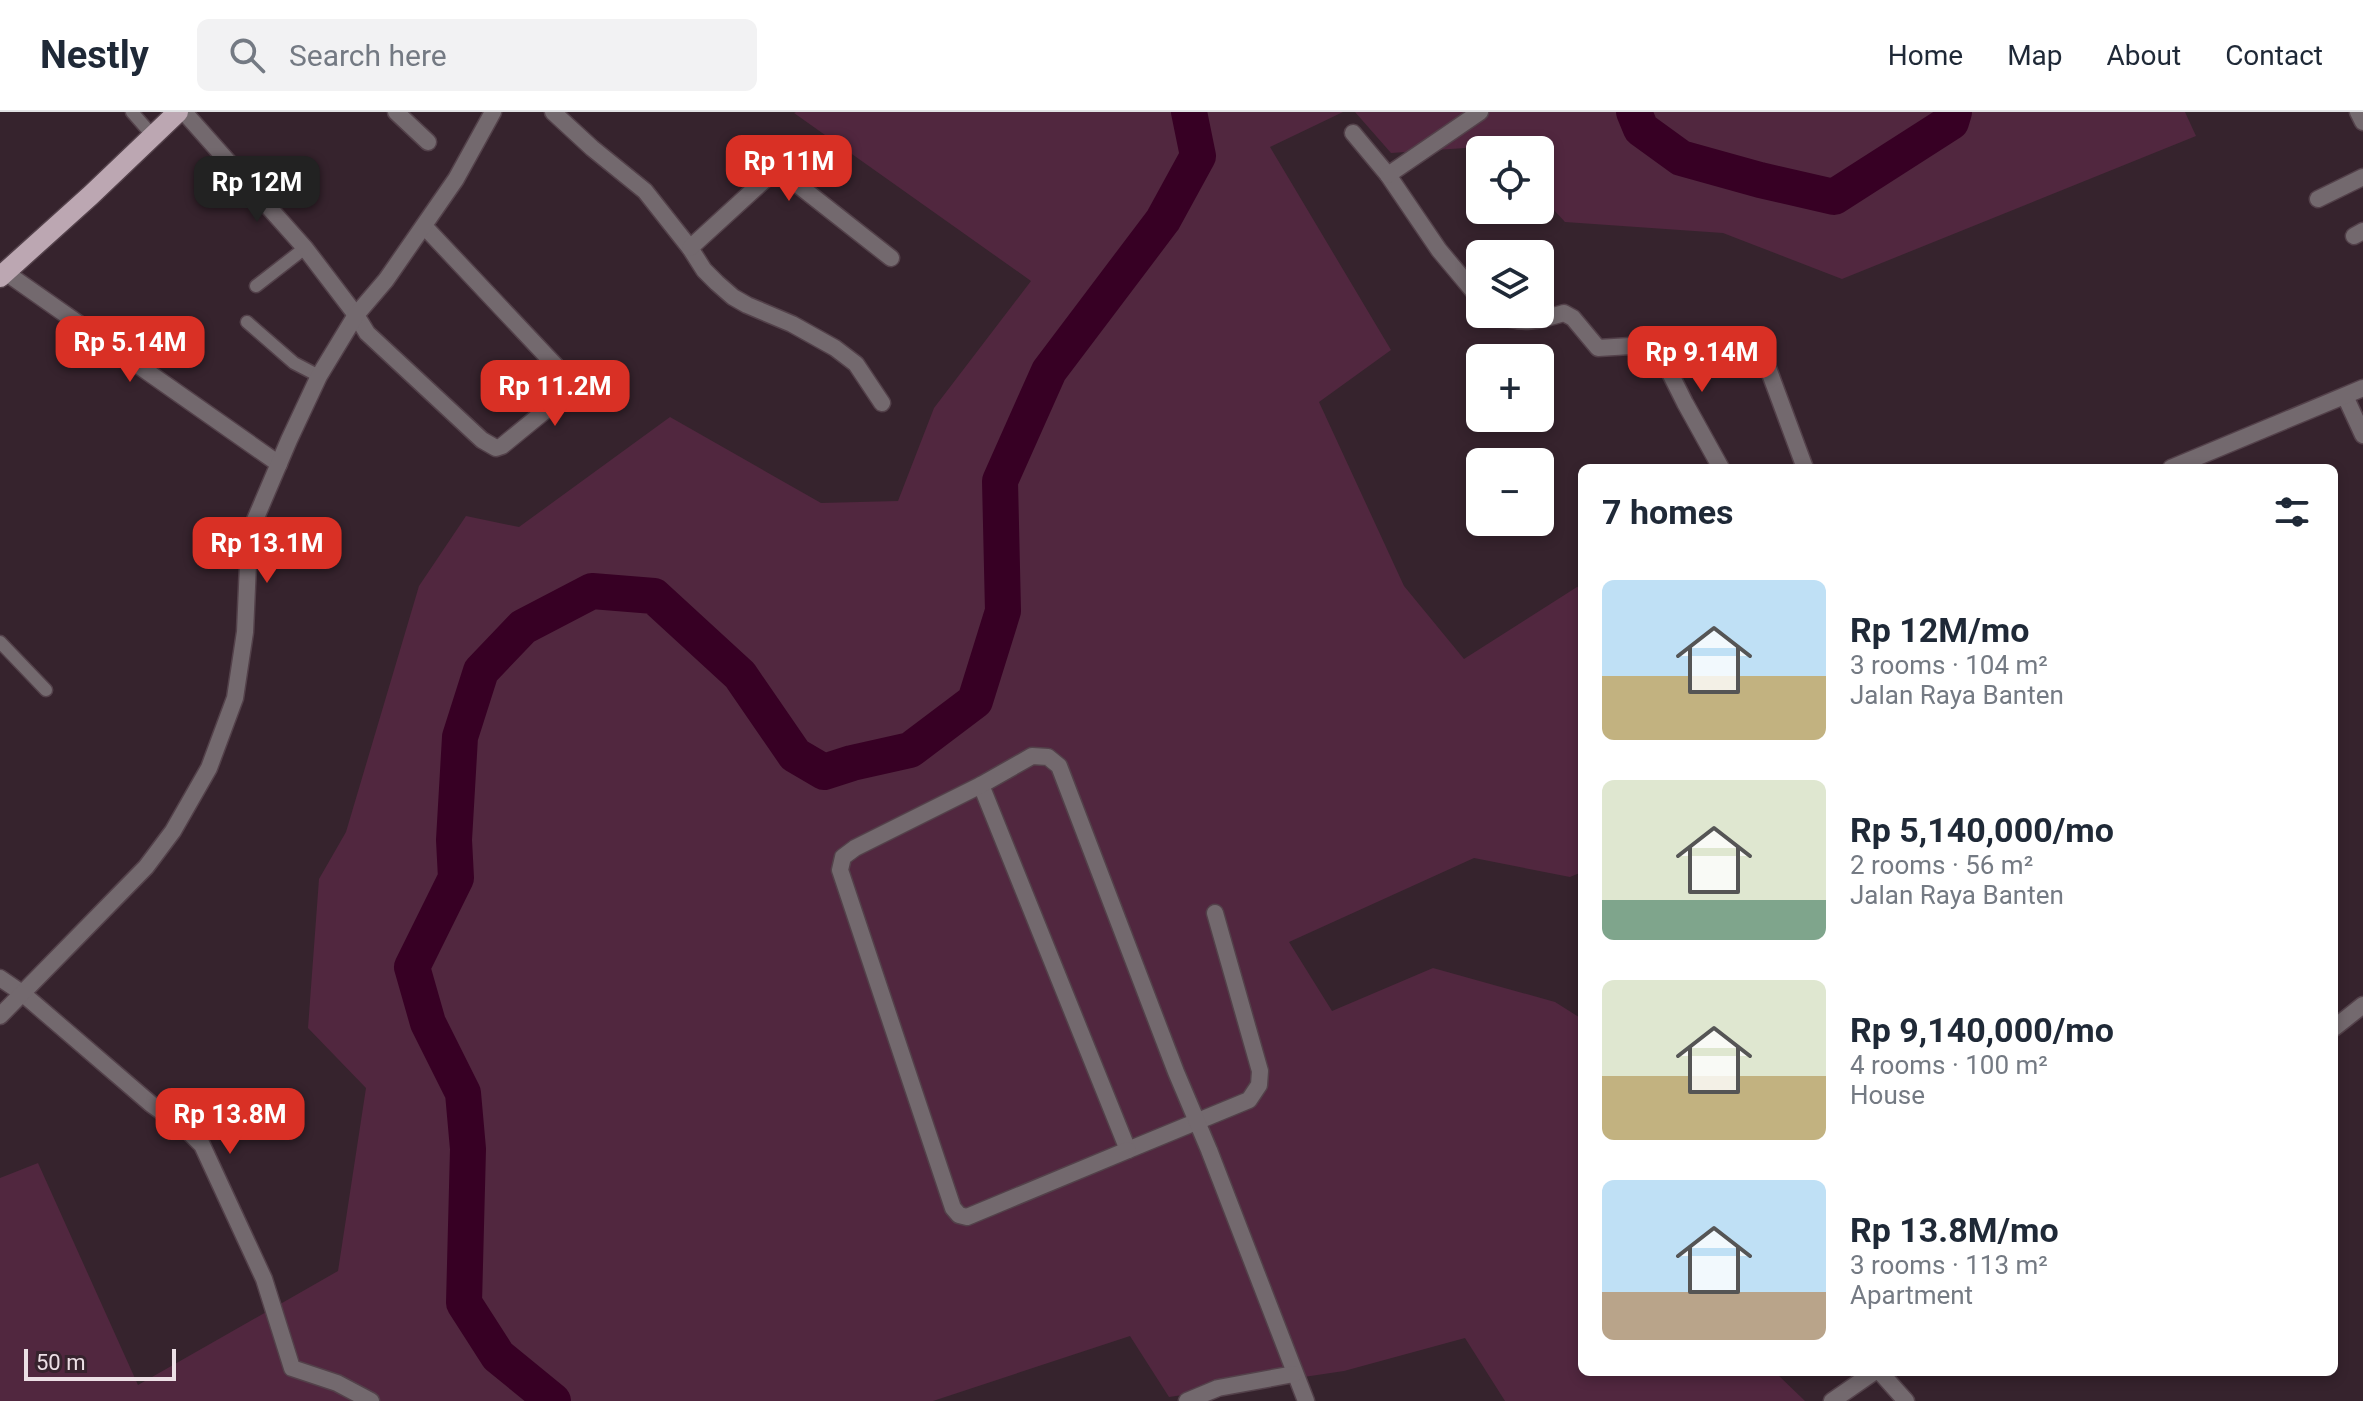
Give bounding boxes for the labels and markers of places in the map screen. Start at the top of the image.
pin: Rp 11M [724,135,854,203]
pin: Rp 12M [192,156,322,224]
pin: Rp 5.14M [47,316,213,384]
pin: Rp 9.14M [1619,326,1785,394]
pin: Rp 11.2M [472,360,638,428]
pin: Rp 13.1M [184,517,350,585]
pin: Rp 13.8M [147,1088,313,1156]

